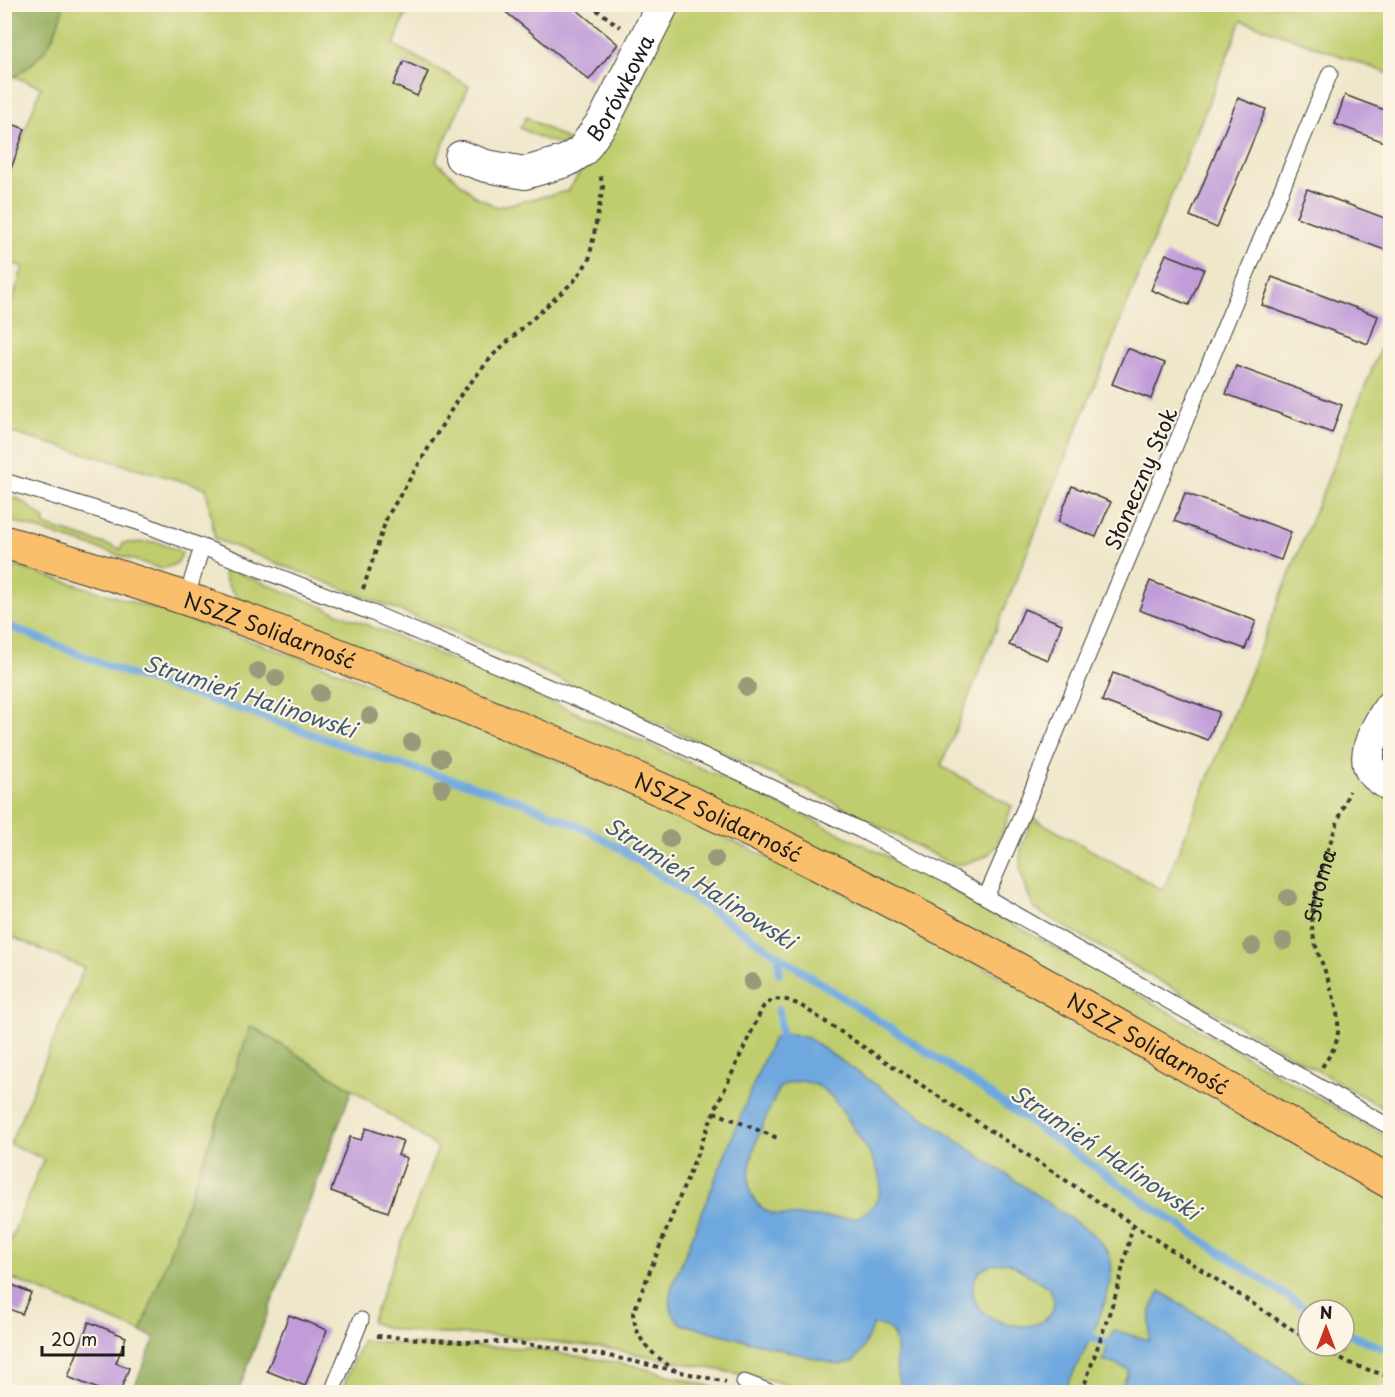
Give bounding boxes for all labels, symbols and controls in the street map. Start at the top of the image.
street label: Borówkowa [578,28,661,147]
street label: Słoneczny Stok [1095,402,1185,554]
street label: NSZZ Solidarność [179,583,361,676]
water label: Strumień Halinowski [139,645,363,746]
street label: NSZZ Solidarność [629,764,808,870]
water label: Strumień Halinowski [599,808,805,958]
street label: Stroma [1296,844,1343,924]
street label: NSZZ Solidarność [1061,984,1235,1102]
water label: Strumień Halinowski [1005,1075,1209,1228]
north arrow [1296,1298,1356,1358]
text: N [1320,1300,1332,1324]
scale bar [42,1319,123,1357]
text: 20 m [51,1325,97,1352]

